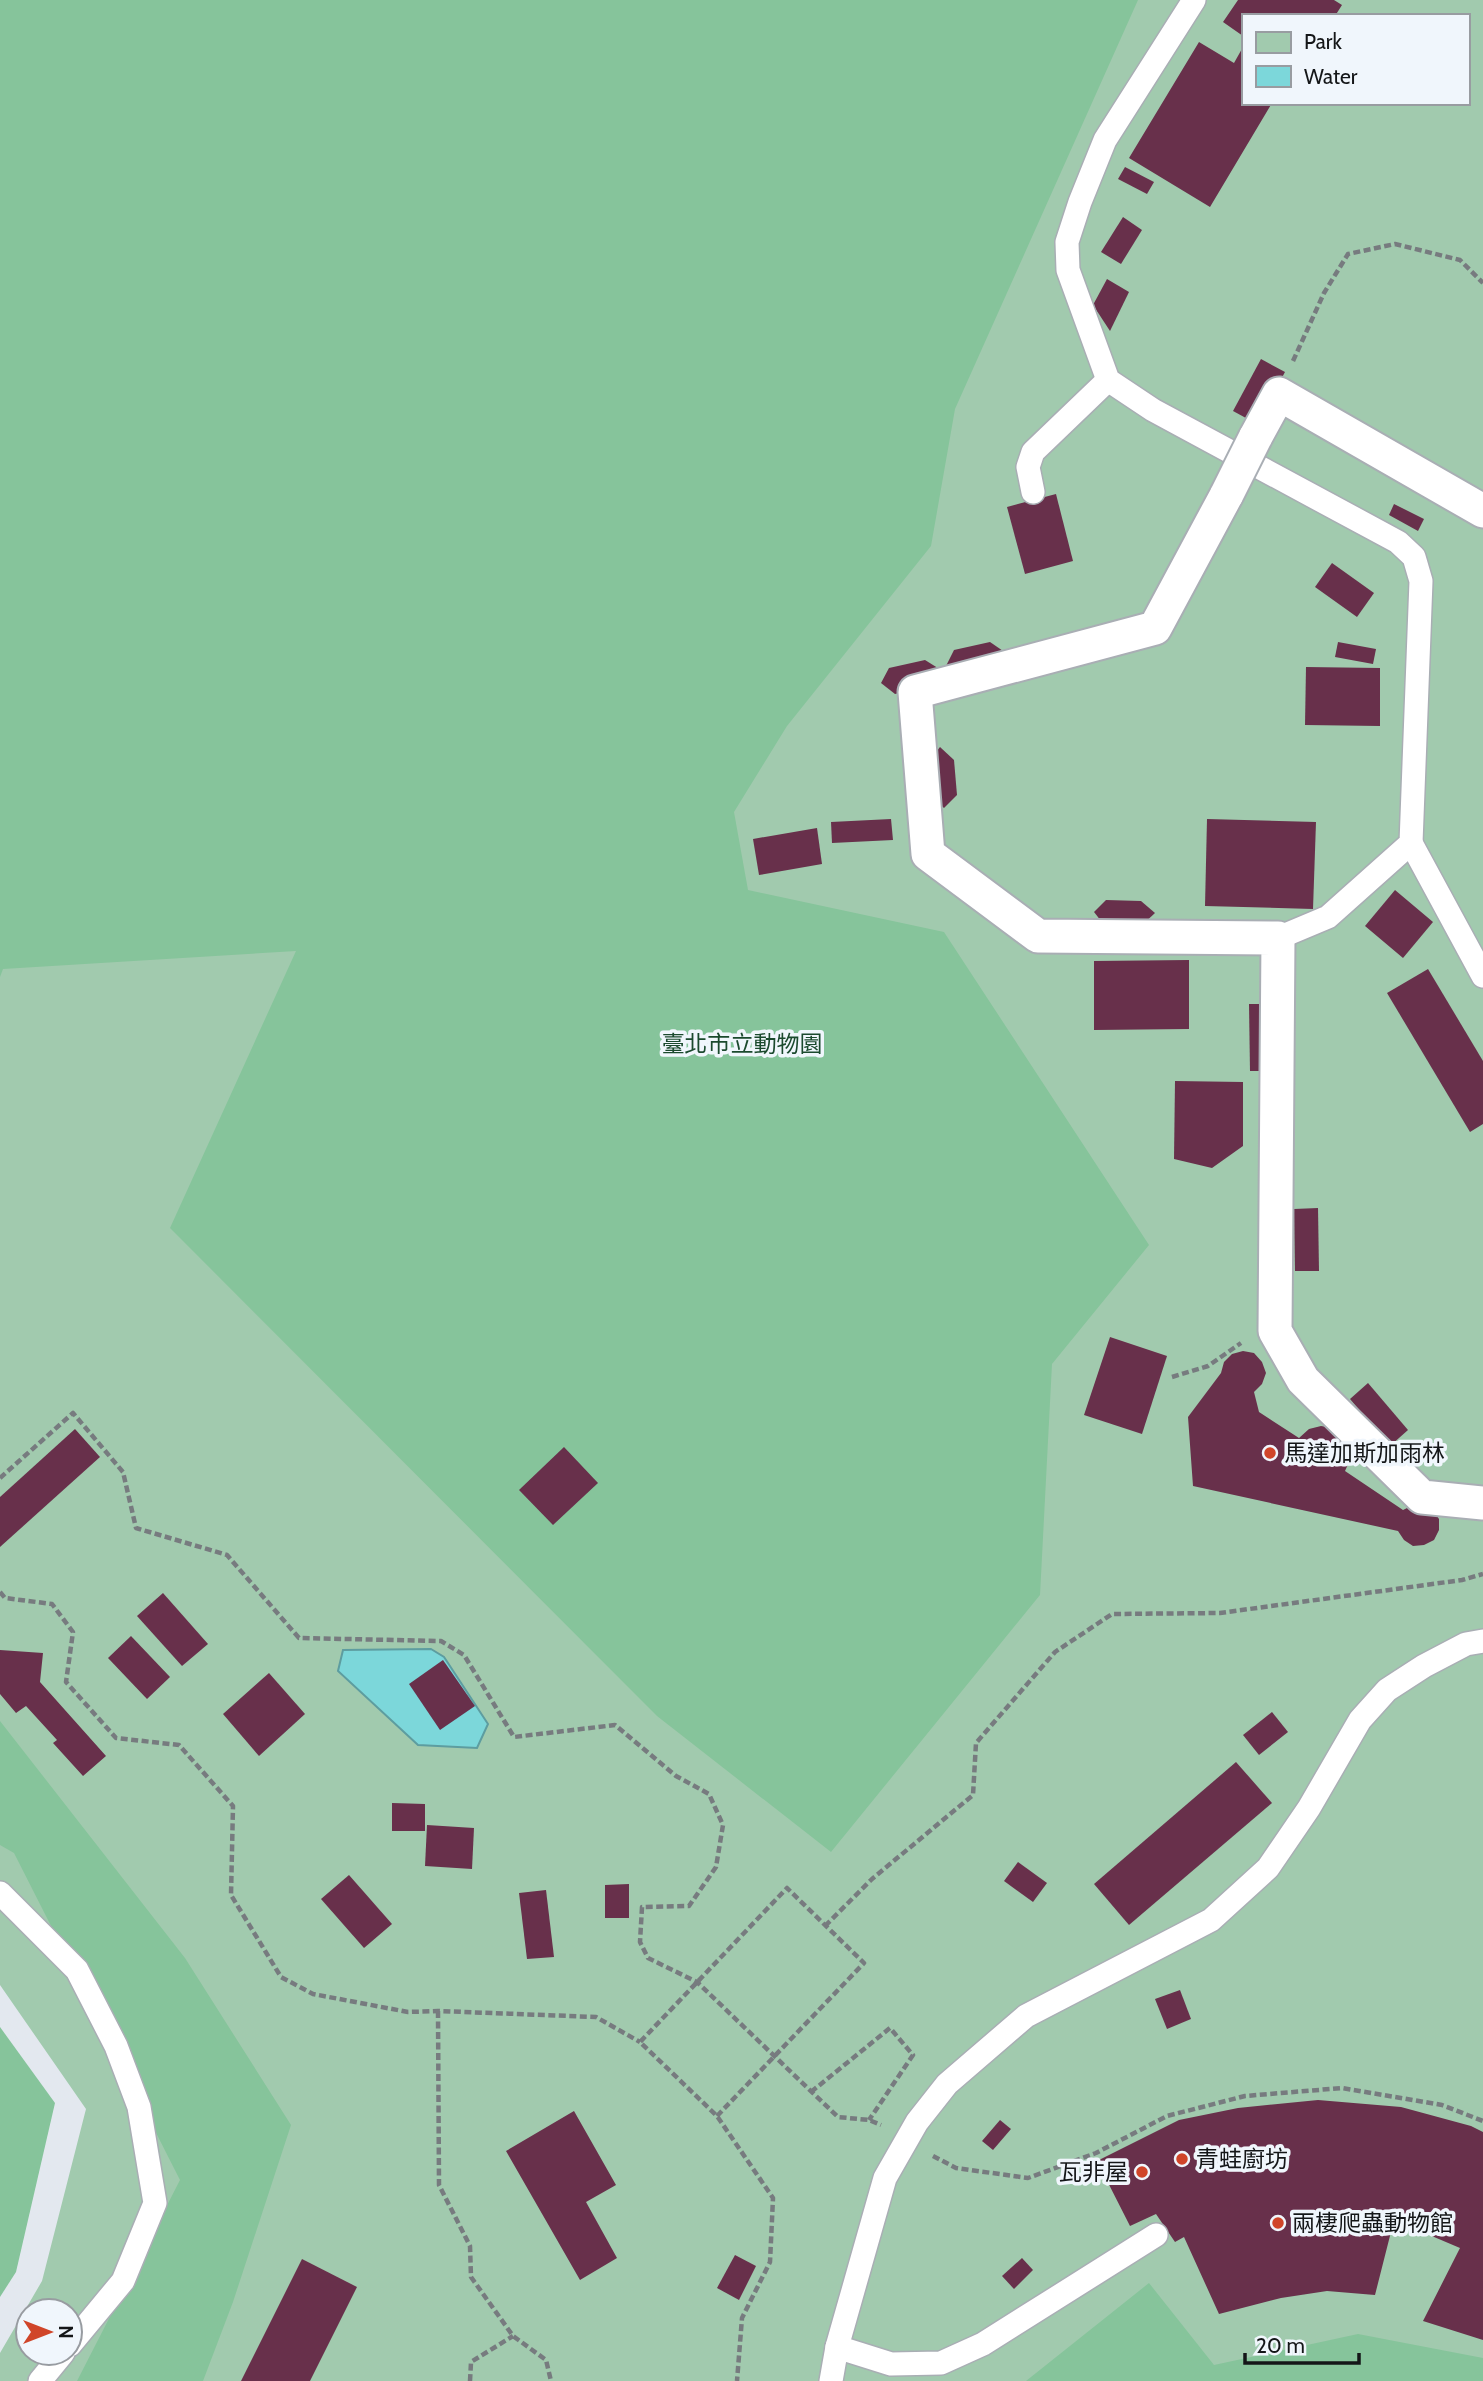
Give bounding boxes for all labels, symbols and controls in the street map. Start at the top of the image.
legend [1242,14,1469,105]
text: Park [1304,29,1342,54]
text: Water [1304,64,1358,89]
park label: 臺北市立動物園 [662,1030,823,1058]
place label: 馬達加斯加雨林 [1284,1439,1445,1467]
marker: 馬達加斯加雨林 [1262,1445,1278,1461]
place label: 青蛙廚坊 [1196,2145,1288,2173]
marker: 青蛙廚坊 [1174,2151,1190,2167]
place label: 瓦非屋 [1059,2158,1128,2186]
marker: 瓦非屋 [1134,2164,1150,2180]
place label: 兩棲爬蟲動物館 [1292,2209,1453,2237]
marker: 兩棲爬蟲動物館 [1270,2215,1286,2231]
north arrow [14,2297,84,2367]
scale bar [1245,2322,1359,2366]
text: N [54,2325,77,2339]
text: 20 m [1256,2333,1305,2358]

